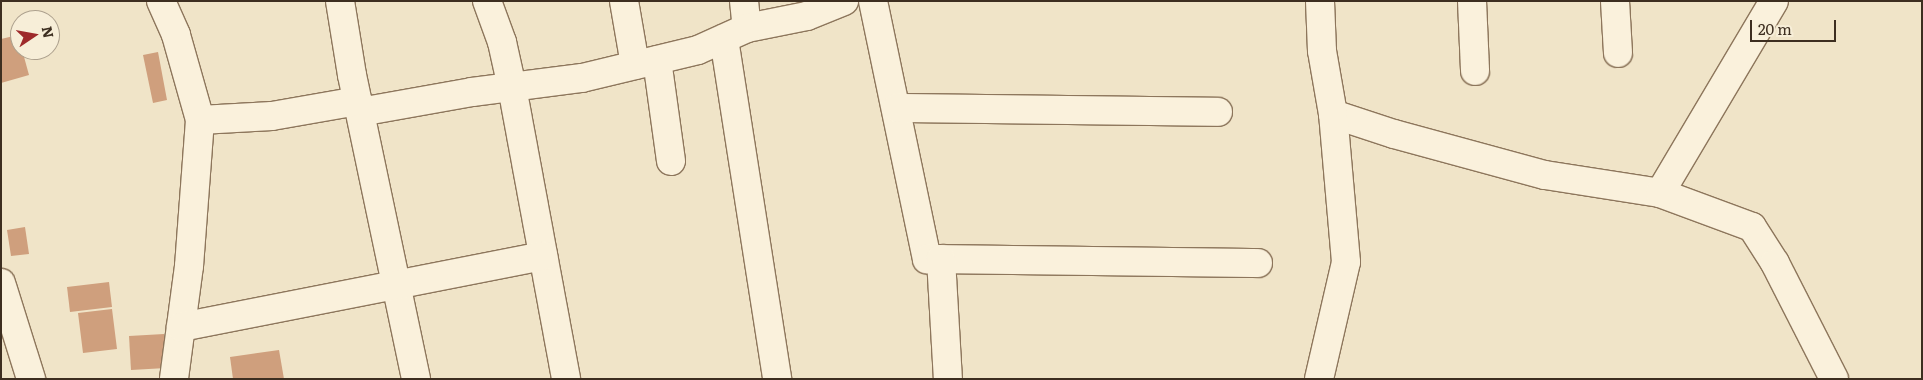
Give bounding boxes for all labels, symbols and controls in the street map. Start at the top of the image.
north arrow [10,10,60,60]
scale bar [1753,10,1839,42]
text: 20 m [1758,17,1792,40]
text: N [38,24,60,40]

